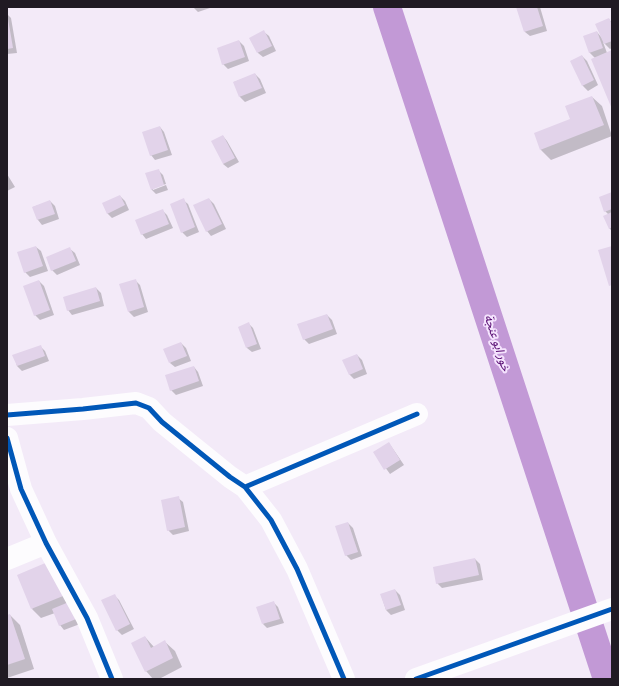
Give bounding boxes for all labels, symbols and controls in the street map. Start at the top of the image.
water label: خور ابو عنجة [481,313,513,373]

